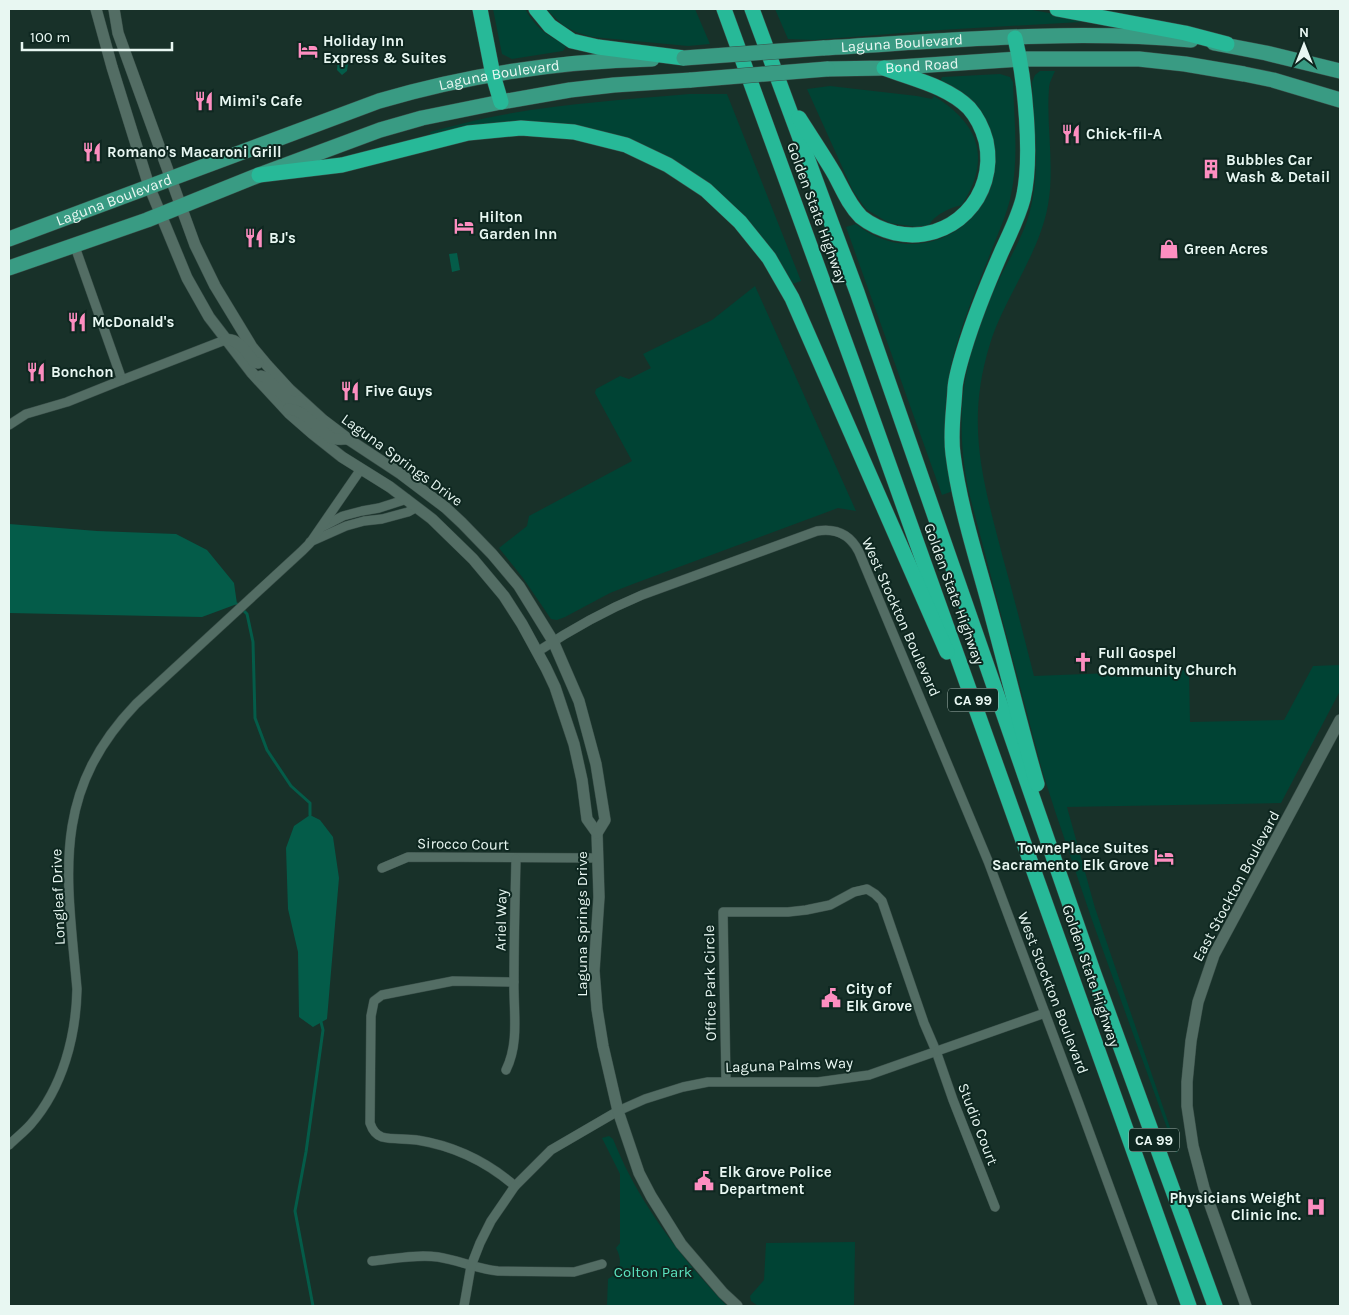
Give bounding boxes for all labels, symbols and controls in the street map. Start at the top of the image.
scale bar [22,20,172,52]
north arrow [1279,20,1329,70]
text: N [1299,24,1309,41]
text: 100 m [30,28,70,46]
street label: Laguna Boulevard [840,30,963,56]
place label: Holiday Inn Express & Suites [323,32,447,67]
hotel icon: Holiday Inn Express & Suites [297,39,319,61]
street label: Bond Road [885,54,959,77]
street label: Laguna Boulevard [437,56,561,94]
restaurant icon: Mimi's Cafe [193,90,215,112]
place label: Mimi's Cafe [219,92,302,110]
restaurant icon: Chick-fil-A [1060,123,1082,145]
place label: Chick-fil-A [1086,125,1163,143]
street label: Golden State Highway [783,140,851,286]
restaurant icon: Romano's Macaroni Grill [81,141,103,163]
place label: Romano's Macaroni Grill [107,143,282,161]
place label: Bubbles Car Wash & Detail [1226,151,1330,186]
building icon: Bubbles Car Wash & Detail [1200,158,1222,180]
street label: Laguna Boulevard [53,170,174,230]
place label: Hilton Garden Inn [479,208,557,243]
hotel icon: Hilton Garden Inn [453,215,475,237]
restaurant icon: BJ's [243,227,265,249]
place label: BJ's [269,229,296,247]
shop icon: Green Acres [1158,238,1180,260]
place label: Green Acres [1184,240,1268,258]
restaurant icon: McDonald's [66,311,88,333]
place label: McDonald's [92,313,174,331]
restaurant icon: Bonchon [25,361,47,383]
place label: Bonchon [51,363,114,381]
restaurant icon: Five Guys [339,380,361,402]
place label: Five Guys [365,382,433,400]
street label: Laguna Springs Drive [338,410,466,510]
street label: Golden State Highway [920,521,988,667]
street label: West Stockton Boulevard [858,535,944,699]
place label: Full Gospel Community Church [1098,644,1237,679]
church icon: Full Gospel Community Church [1072,651,1094,673]
road number: CA 99 [948,688,998,712]
street label: East Stockton Boulevard [1189,808,1283,964]
street label: Sirocco Court [417,834,509,854]
place label: TownePlace Suites Sacramento Elk Grove [992,839,1149,874]
hotel icon: TownePlace Suites Sacramento Elk Grove [1153,846,1175,868]
street label: Longleaf Drive [47,848,69,946]
street label: Laguna Springs Drive [573,851,591,997]
street label: Ariel Way [491,889,511,951]
street label: Golden State Highway [1058,903,1124,1050]
street label: West Stockton Boulevard [1014,910,1092,1076]
street label: Office Park Circle [700,925,720,1041]
place label: City of Elk Grove [846,980,912,1015]
public building icon: City of Elk Grove [820,987,842,1009]
street label: Laguna Palms Way [725,1054,853,1076]
street label: Studio Court [954,1080,1002,1168]
road number: CA 99 [1129,1128,1179,1152]
place label: Elk Grove Police Department [719,1163,832,1198]
public building icon: Elk Grove Police Department [693,1170,715,1192]
place label: Physicians Weight Clinic Inc. [1169,1189,1301,1224]
hospital icon: Physicians Weight Clinic Inc. [1305,1196,1327,1218]
park label: Colton Park [614,1263,692,1281]

